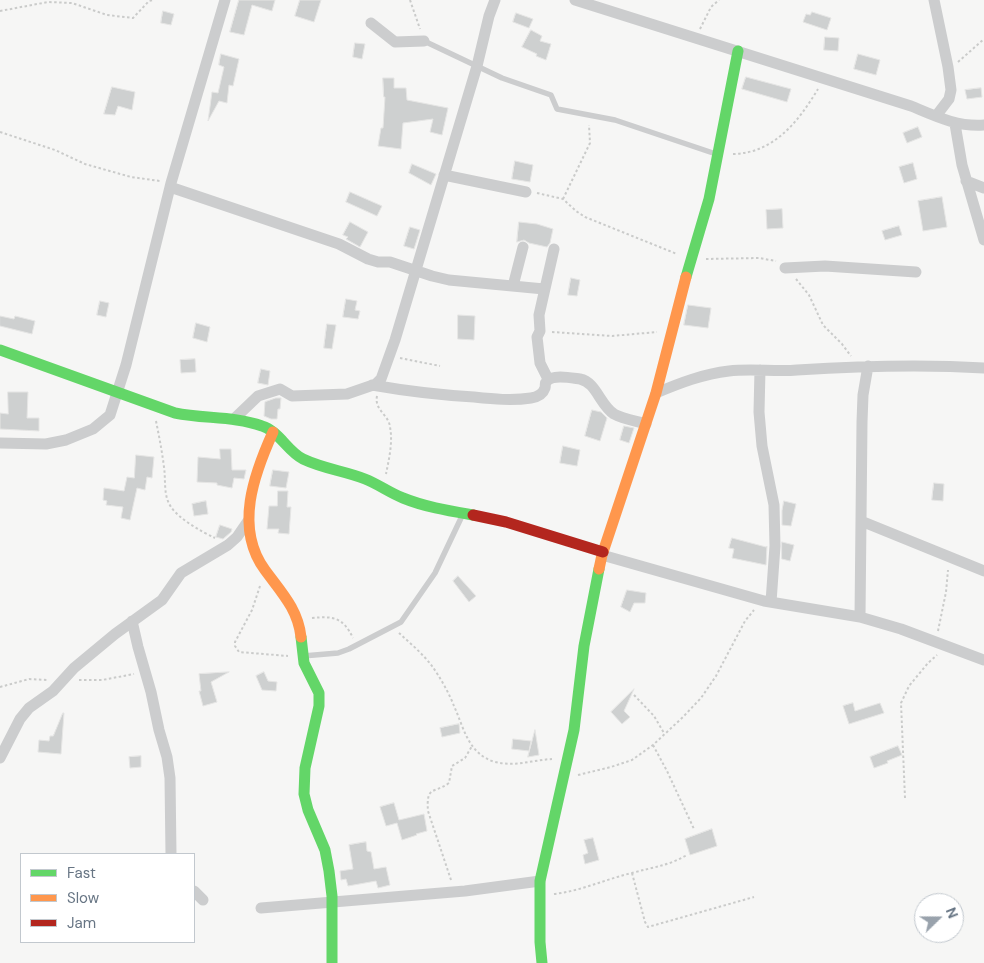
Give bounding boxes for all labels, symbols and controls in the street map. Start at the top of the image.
legend [20,853,195,943]
text: Fast [67,863,96,883]
text: Slow [67,888,99,908]
north arrow [914,893,964,943]
text: N [942,905,962,921]
text: Jam [67,913,96,933]

